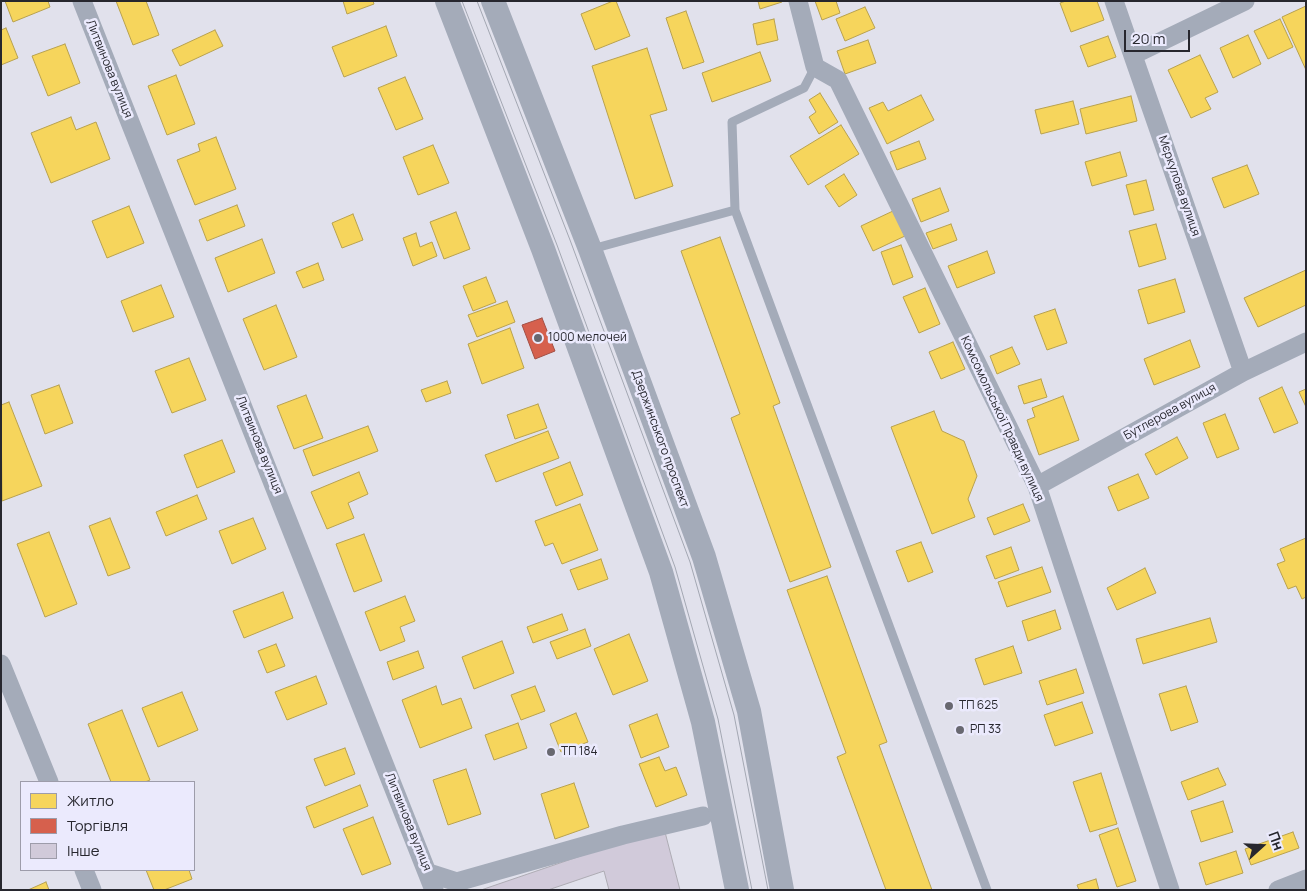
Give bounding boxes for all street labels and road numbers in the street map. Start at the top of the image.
street label: Литвинова вулиця [83,18,135,120]
street label: Мєркулова вулиця [1155,134,1203,238]
street label: Комсомольської Правди вулиця [957,334,1047,504]
street label: Дзержинського проспект [628,368,692,510]
street label: Бутлерова вулиця [1121,381,1219,443]
street label: Литвинова вулиця [233,394,285,496]
street label: Литвинова вулиця [382,771,434,873]

